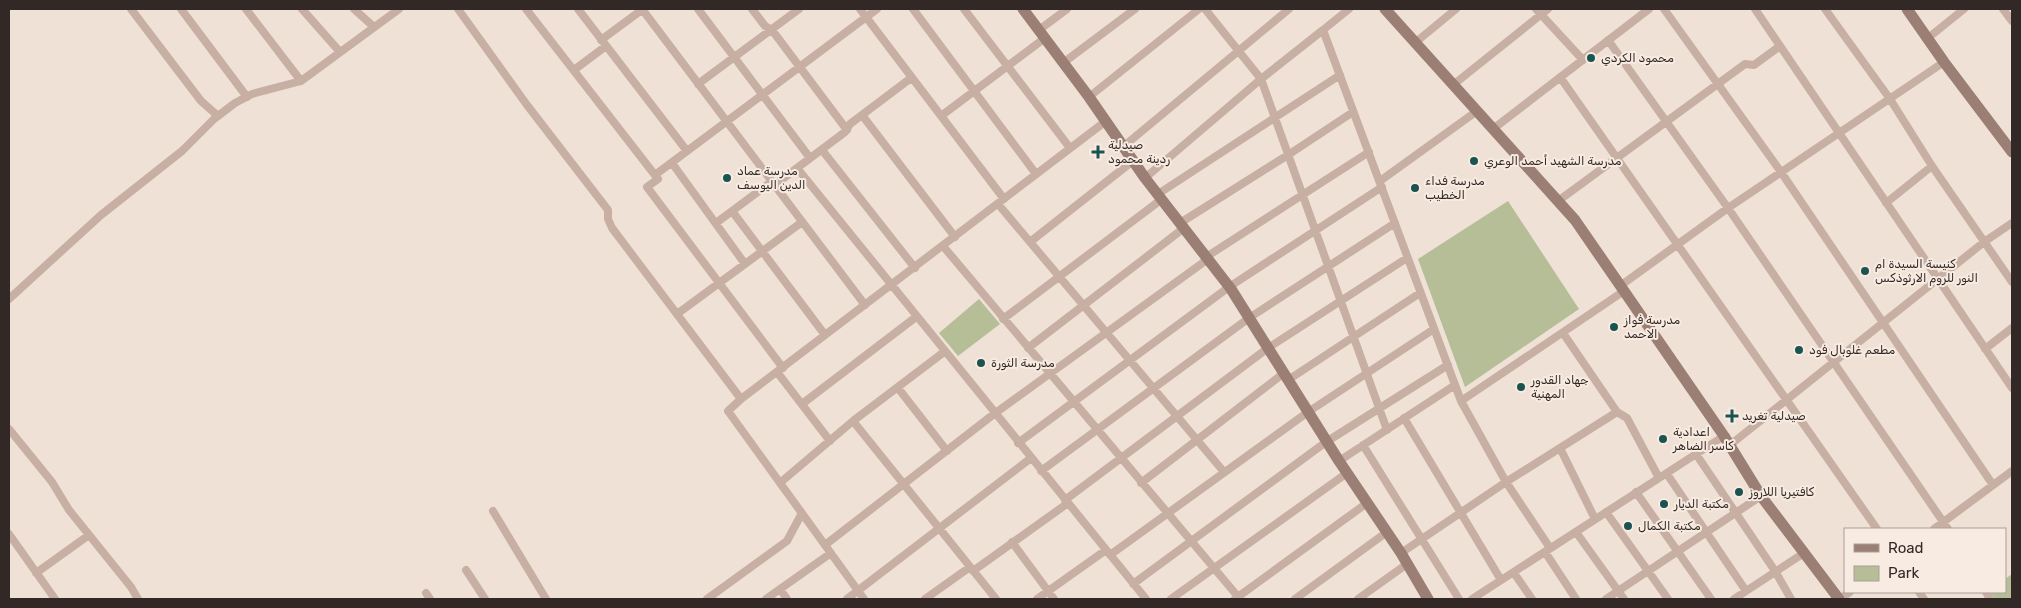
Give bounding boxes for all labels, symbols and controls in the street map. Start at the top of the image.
place label: محمود الكردي [1601,51,1674,66]
marker: محمود الكردي [1585,52,1597,64]
place label: صيدلية ردينة محمود [1108,138,1170,167]
marker: صيدلية ردينة محمود [1092,146,1104,158]
place label: مدرسة الشهيد أحمد الوعري [1484,154,1622,169]
marker: مدرسة الشهيد أحمد الوعري [1468,155,1480,167]
place label: مدرسة عماد الدين اليوسف [737,164,806,193]
marker: مدرسة عماد الدين اليوسف [721,172,733,184]
place label: مدرسة فداء الخطيب [1425,174,1485,202]
marker: مدرسة فداء الخطيب [1409,182,1421,194]
place label: كنيسة السيدة ام النور للروم الارثوذكس [1875,257,1978,287]
marker: كنيسة السيدة ام النور للروم الارثوذكس [1859,265,1871,277]
place label: مدرسة فواز الاحمد [1623,313,1680,341]
marker: مدرسة فواز الاحمد [1608,321,1620,333]
place label: مطعم غلوبال فود [1809,343,1896,358]
marker: مطعم غلوبال فود [1793,344,1805,356]
place label: مدرسة الثورة [991,356,1055,371]
marker: مدرسة الثورة [975,357,987,369]
place label: جهاد القدور المهنية [1530,373,1589,401]
marker: جهاد القدور المهنية [1515,381,1527,393]
place label: صيدلية تغريد [1742,409,1806,424]
marker: صيدلية تغريد [1726,410,1738,422]
place label: اعدادية كاسر الضاهر [1672,425,1734,454]
marker: اعدادية كاسر الضاهر [1657,433,1669,445]
place label: كافتيريا اللاروز [1748,485,1815,500]
marker: كافتيريا اللاروز [1733,486,1745,498]
place label: مكتبة الديار [1673,497,1729,512]
marker: مكتبة الديار [1658,498,1670,510]
place label: مكتبة الكمال [1638,519,1701,533]
marker: مكتبة الكمال [1622,520,1634,532]
legend [1844,528,2006,593]
text: Road [1888,539,1924,557]
text: Park [1888,564,1919,582]

